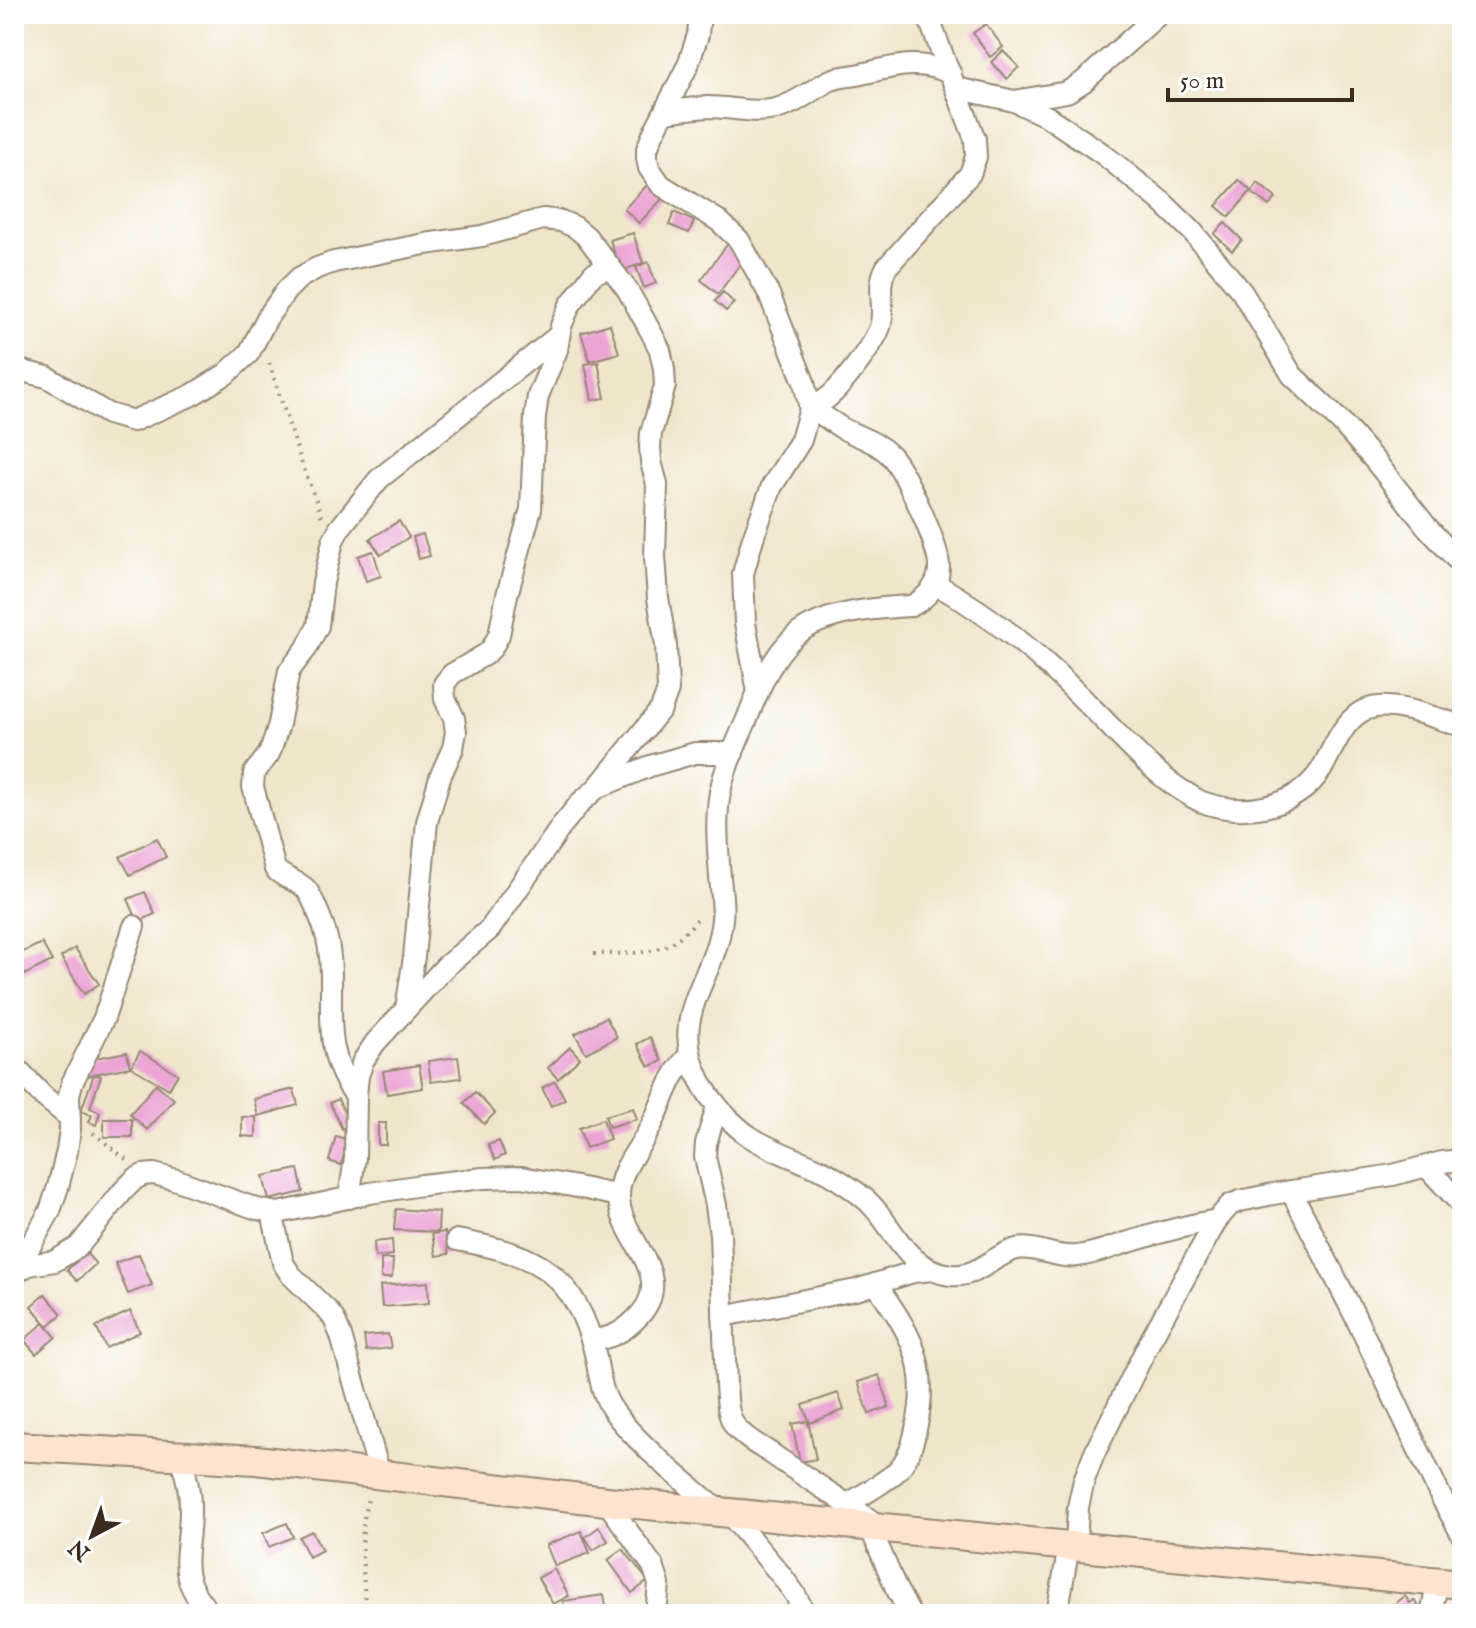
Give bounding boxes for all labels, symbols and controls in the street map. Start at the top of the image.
scale bar [1168,52,1352,102]
text: 50 m [1180,66,1224,97]
north arrow [52,1496,132,1576]
text: N [64,1533,97,1567]

